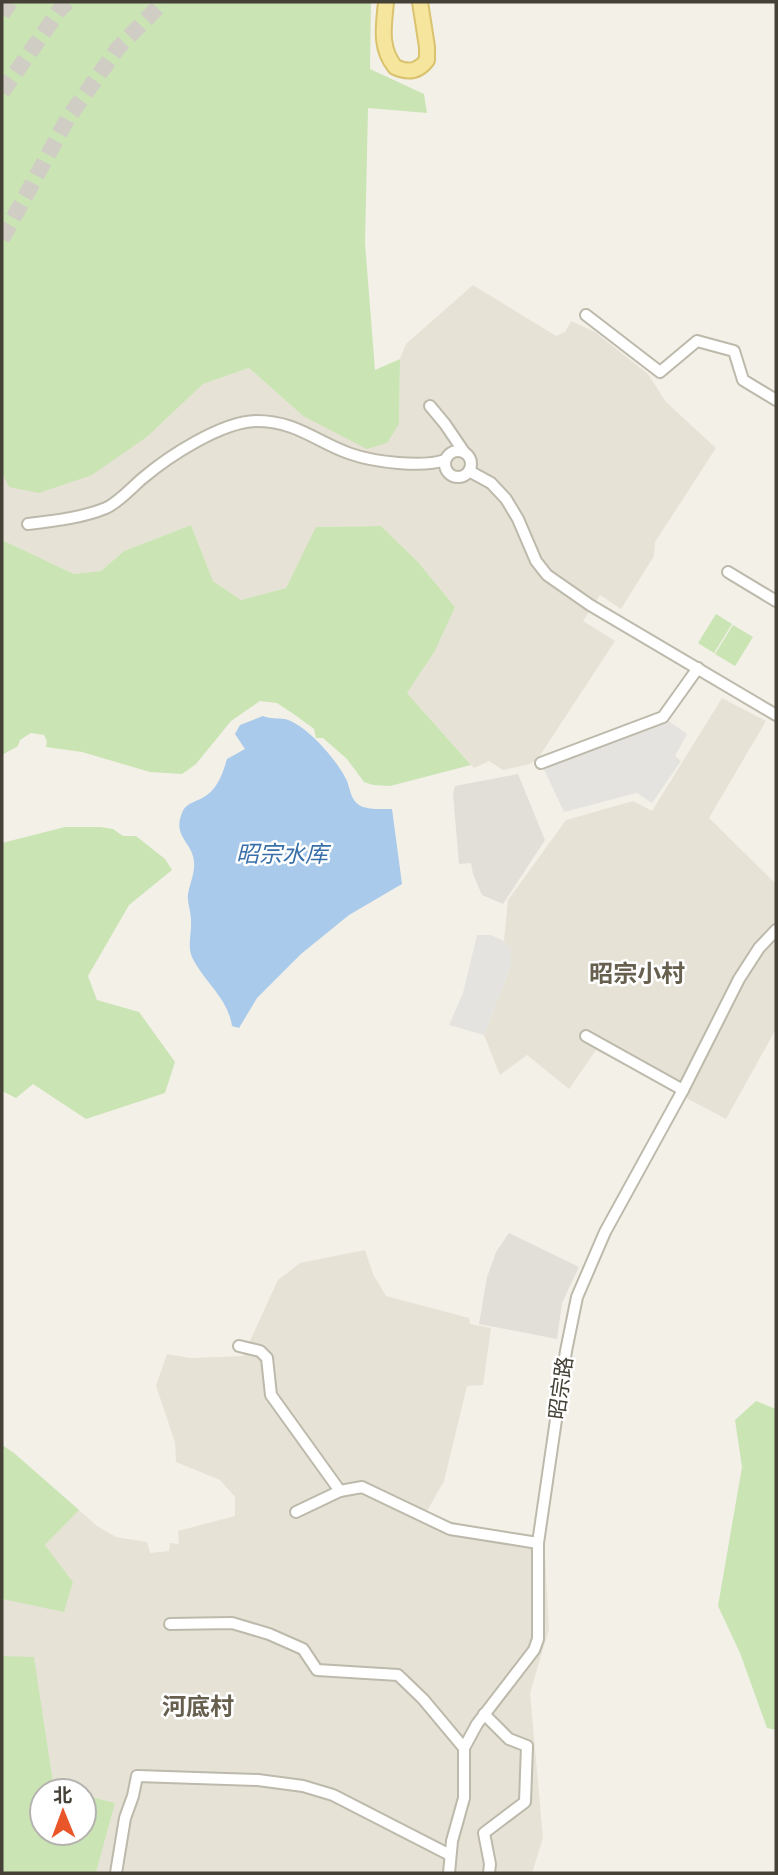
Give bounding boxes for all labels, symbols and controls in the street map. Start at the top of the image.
water label: 昭宗水库 [236,840,332,867]
district label: 昭宗小村 [589,959,685,988]
street label: 昭宗路 [544,1355,577,1421]
district label: 河底村 [162,1692,234,1721]
north arrow [28,1777,98,1847]
text: 北 [53,1784,72,1806]

